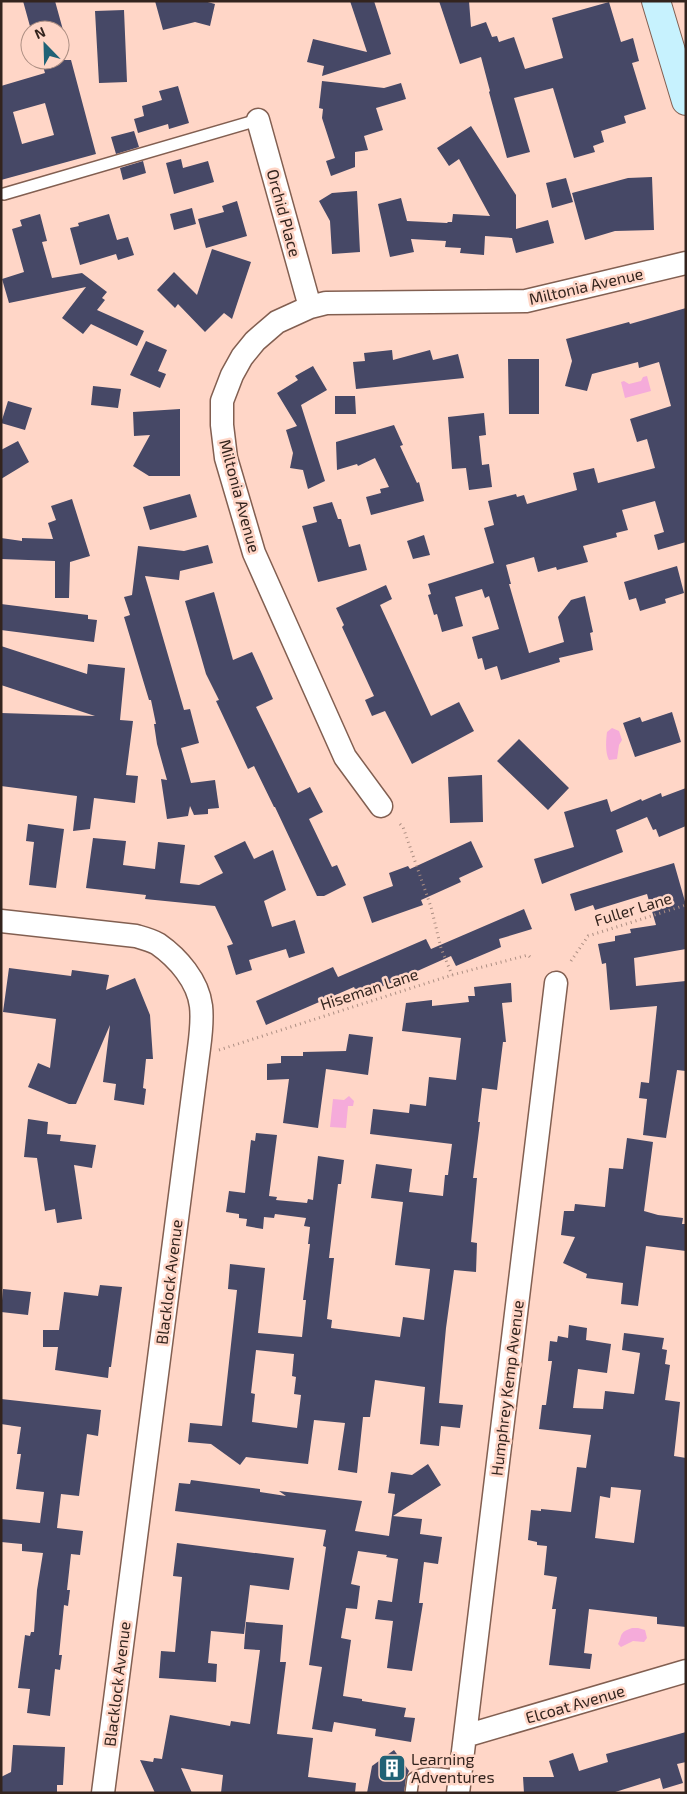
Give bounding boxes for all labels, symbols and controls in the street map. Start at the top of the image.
north arrow [20,20,70,70]
text: N [32,23,48,42]
street label: Orchid Place [264,167,305,259]
street label: Miltonia Avenue [527,263,645,308]
street label: Miltonia Avenue [216,437,265,555]
street label: Fuller Lane [592,888,674,929]
street label: Hiseman Lane [317,964,420,1013]
street label: Blacklock Avenue [151,1218,186,1346]
street label: Humphrey Kemp Avenue [486,1299,527,1477]
street label: Blacklock Avenue [99,1620,134,1748]
street label: Elcoat Avenue [523,1680,627,1727]
place label: Learning Adventures [411,1749,495,1786]
building icon: Learning Adventures [377,1753,407,1783]

